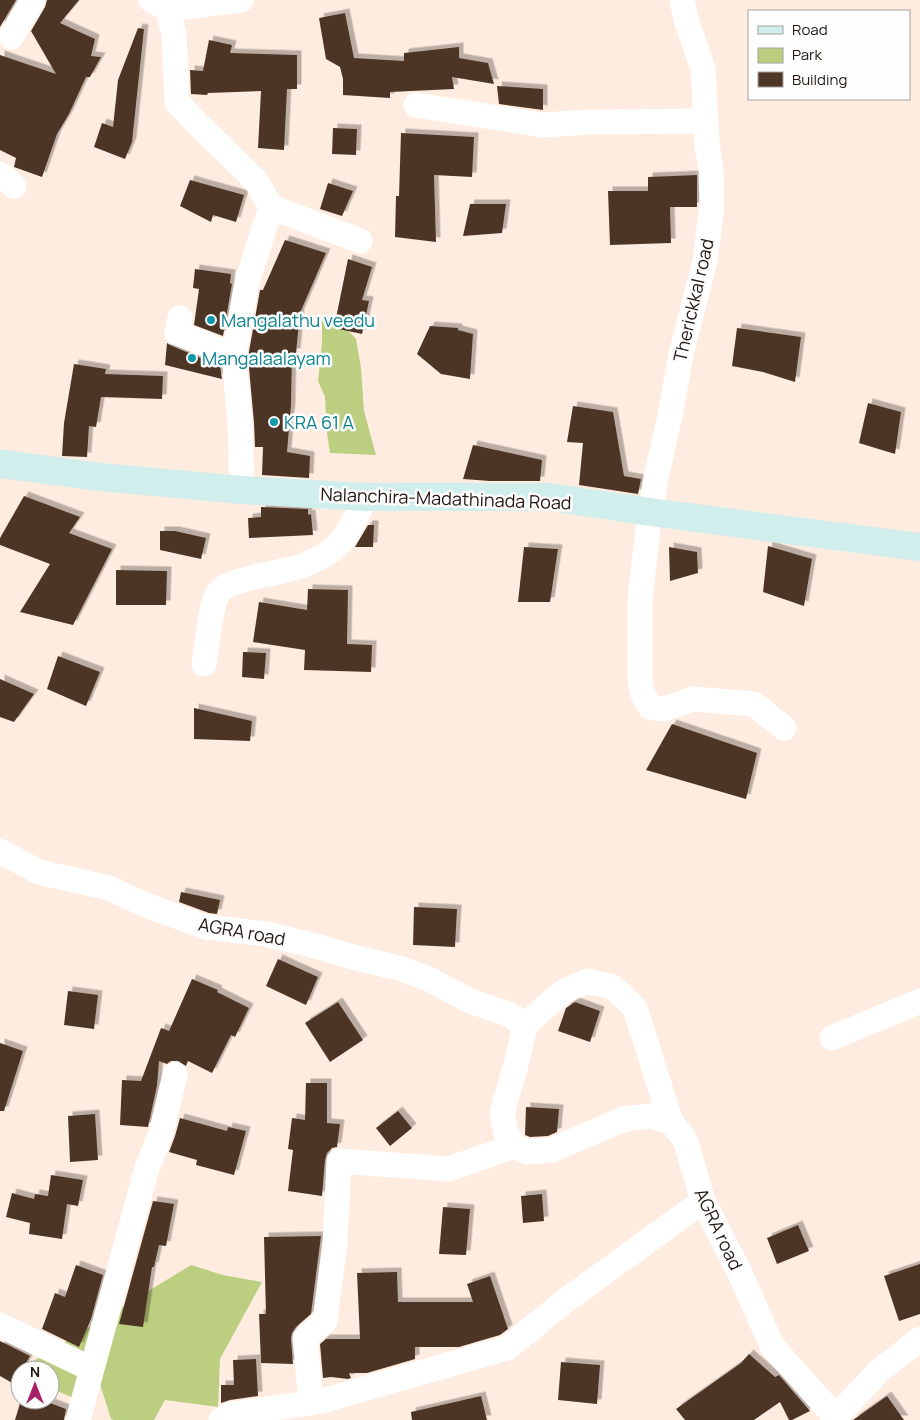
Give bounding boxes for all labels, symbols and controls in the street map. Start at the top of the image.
legend [748,10,910,100]
text: Road [792,19,828,40]
text: Park [792,44,822,65]
text: Building [792,69,847,90]
street label: Therickkal road [667,236,719,364]
place label: Mangalathu veedu [221,308,375,332]
marker: Mangalathu veedu [205,314,217,326]
place label: Mangalaalayam [202,346,331,370]
marker: Mangalaalayam [186,352,198,364]
place label: KRA 61 A [284,410,355,434]
marker: KRA 61 A [268,416,280,428]
street label: Nalanchira-Madathinada Road [320,482,572,514]
street label: AGRA road [197,912,287,950]
street label: AGRA road [690,1184,748,1274]
north arrow [10,1360,60,1410]
text: N [30,1362,40,1381]

